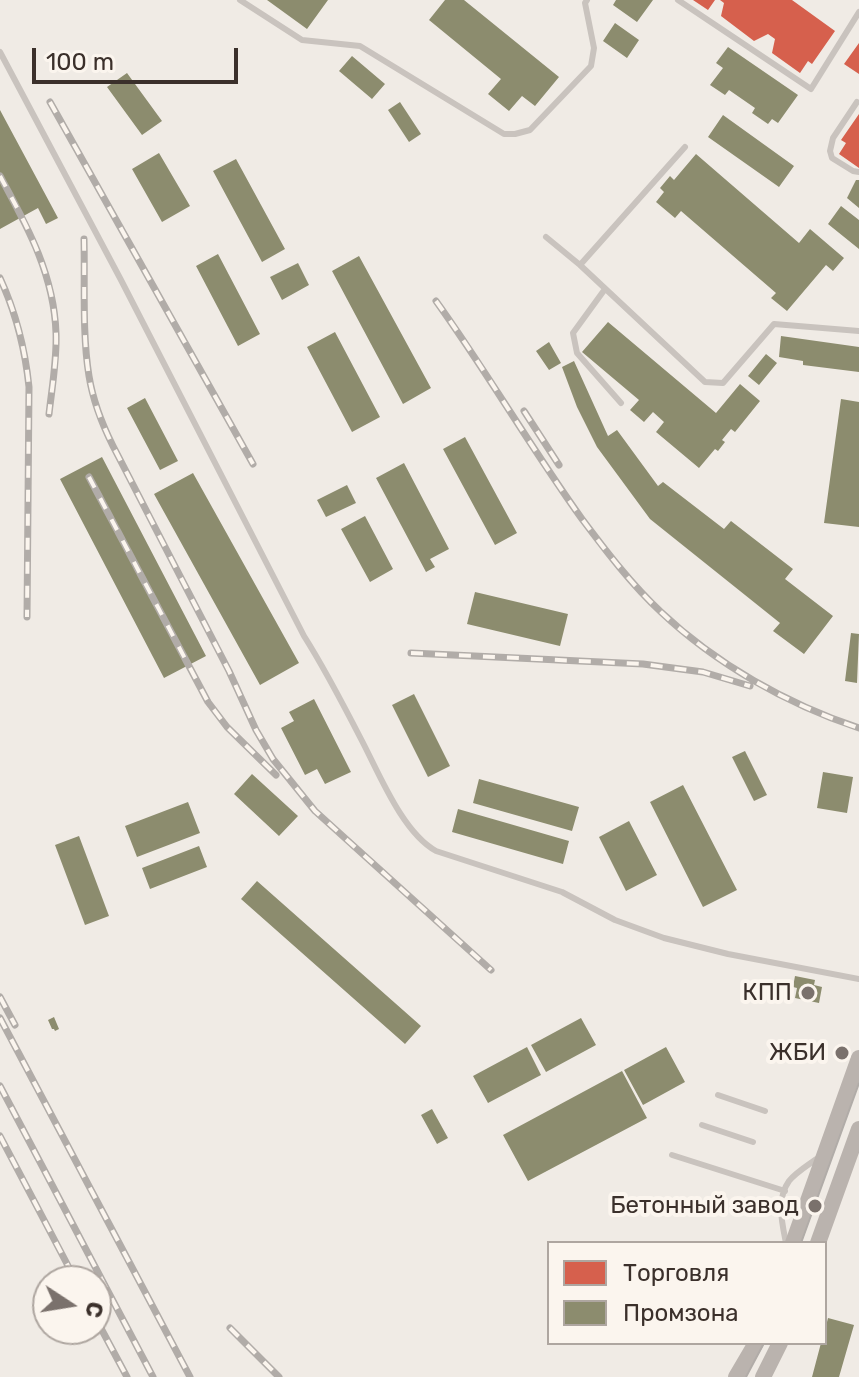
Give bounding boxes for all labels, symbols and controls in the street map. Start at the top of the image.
scale bar [36,32,242,82]
text: 100 m [46,48,114,76]
place label: КПП [742,979,792,1007]
marker: КПП [799,984,817,1002]
place label: ЖБИ [769,1039,826,1067]
marker: ЖБИ [833,1044,851,1062]
place label: Бетонный завод [610,1192,799,1220]
marker: Бетонный завод [806,1197,824,1215]
legend [547,1241,827,1345]
text: Торговля [623,1259,729,1287]
north arrow [32,1265,112,1345]
text: С [79,1299,109,1320]
text: Промзона [623,1299,739,1327]

